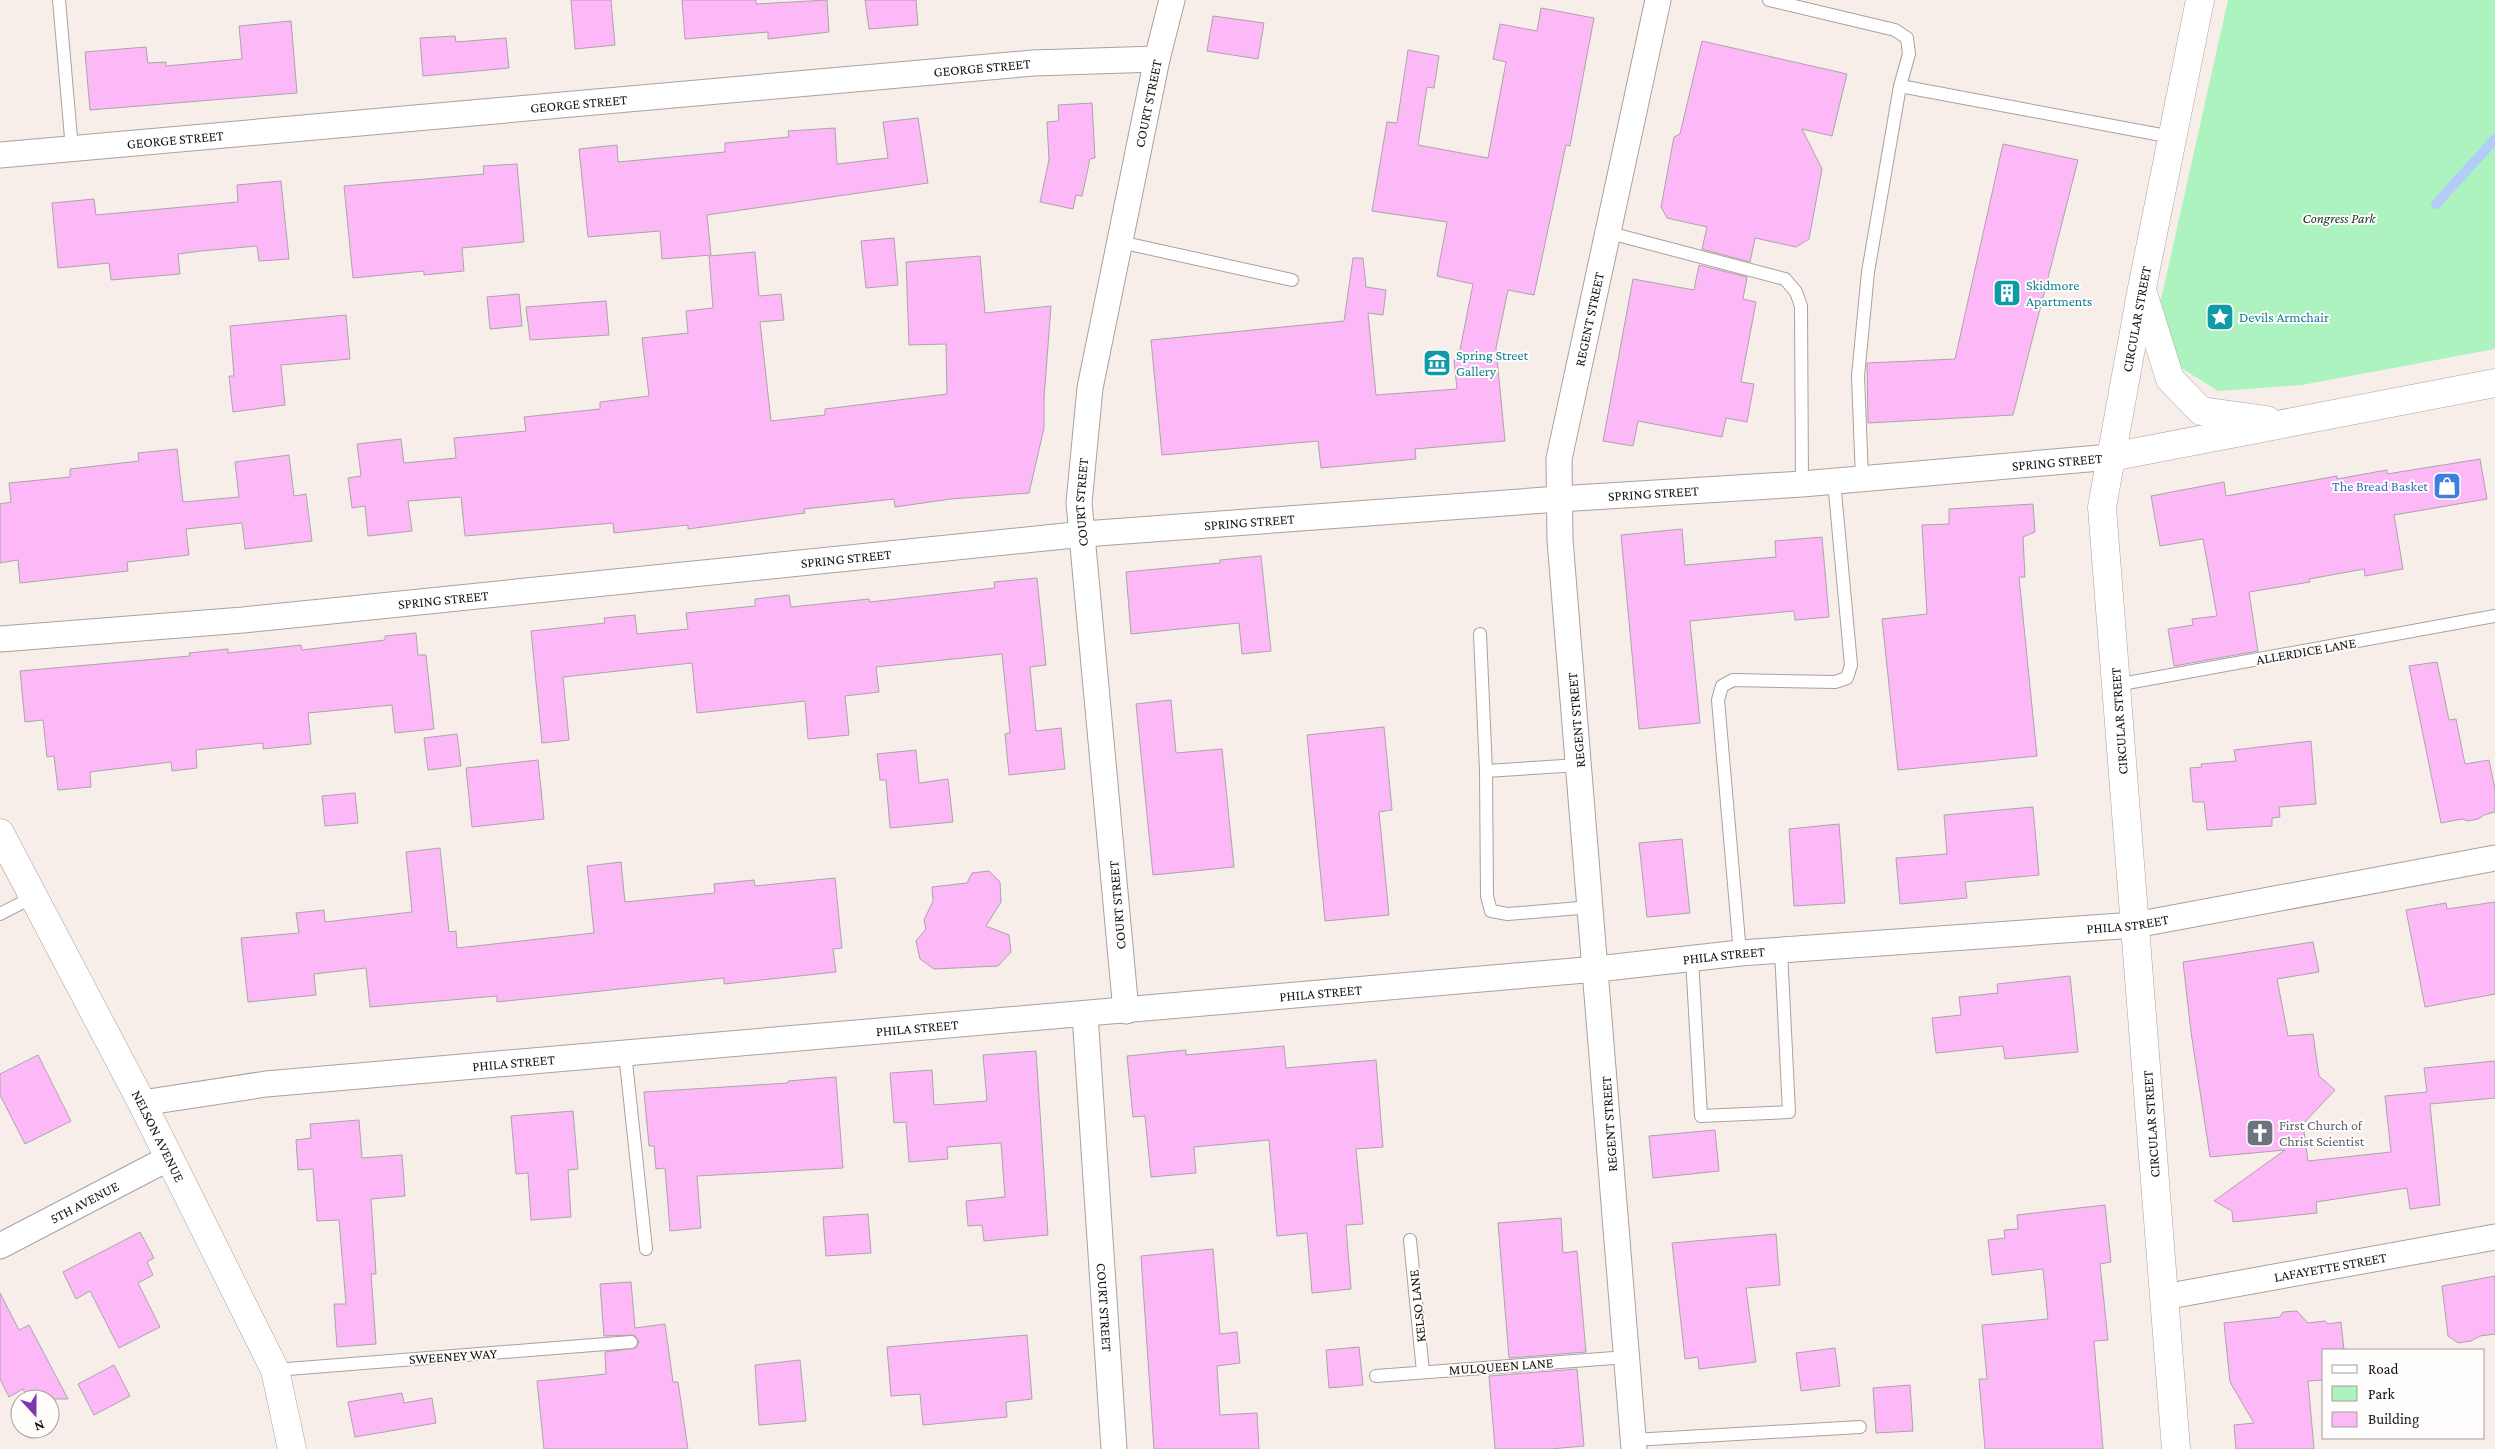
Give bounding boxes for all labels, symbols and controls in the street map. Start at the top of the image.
street label: GEORGE STREET [933,55,1032,80]
street label: COURT STREET [1131,58,1165,149]
street label: GEORGE STREET [530,91,628,116]
street label: GEORGE STREET [126,127,225,152]
park label: Congress Park [2303,210,2376,226]
street label: CIRCULAR STREET [2119,264,2154,373]
street label: REGENT STREET [1571,270,1607,368]
place label: Skidmore Apartments [2026,277,2092,309]
building icon: Skidmore Apartments [1992,278,2022,308]
place icon: Devils Armchair [2205,302,2235,332]
place label: Devils Armchair [2239,309,2329,325]
place label: Spring Street Gallery [1456,347,1529,379]
museum icon: Spring Street Gallery [1422,348,1452,378]
street label: SPRING STREET [2011,450,2104,474]
street label: COURT STREET [1071,457,1091,547]
shop icon: The Bread Basket [2432,471,2462,501]
place label: The Bread Basket [2332,478,2428,494]
street label: SPRING STREET [1607,482,1700,504]
street label: SPRING STREET [1203,510,1296,533]
street label: SPRING STREET [800,546,893,571]
street label: SPRING STREET [397,587,490,612]
street label: ALLERDICE LANE [2255,634,2358,668]
street label: CIRCULAR STREET [2107,666,2131,775]
street label: REGENT STREET [1564,671,1588,768]
street label: COURT STREET [1105,860,1129,950]
street label: PHILA STREET [2086,911,2170,936]
street label: PHILA STREET [1682,943,1766,967]
street label: PHILA STREET [1279,981,1363,1004]
street label: PHILA STREET [875,1016,959,1039]
street label: PHILA STREET [472,1051,556,1074]
street label: CIRCULAR STREET [2139,1069,2163,1178]
street label: REGENT STREET [1598,1075,1620,1172]
street label: NELSON AVENUE [129,1087,188,1185]
place label: First Church of Christ Scientist [2279,1117,2365,1149]
church icon: First Church of Christ Scientist [2245,1118,2275,1148]
street label: 5TH AVENUE [47,1177,122,1227]
street label: LAFAYETTE STREET [2273,1249,2388,1285]
street label: COURT STREET [1094,1262,1116,1353]
street label: KELSO LANE [1405,1269,1429,1343]
street label: SWEENEY WAY [408,1345,498,1367]
legend [2322,1349,2485,1439]
street label: MULQUEEN LANE [1448,1354,1554,1378]
text: Road [2368,1361,2399,1377]
text: Park [2368,1386,2395,1402]
north arrow [10,1389,60,1439]
text: Building [2368,1411,2419,1428]
text: N [32,1417,47,1435]

